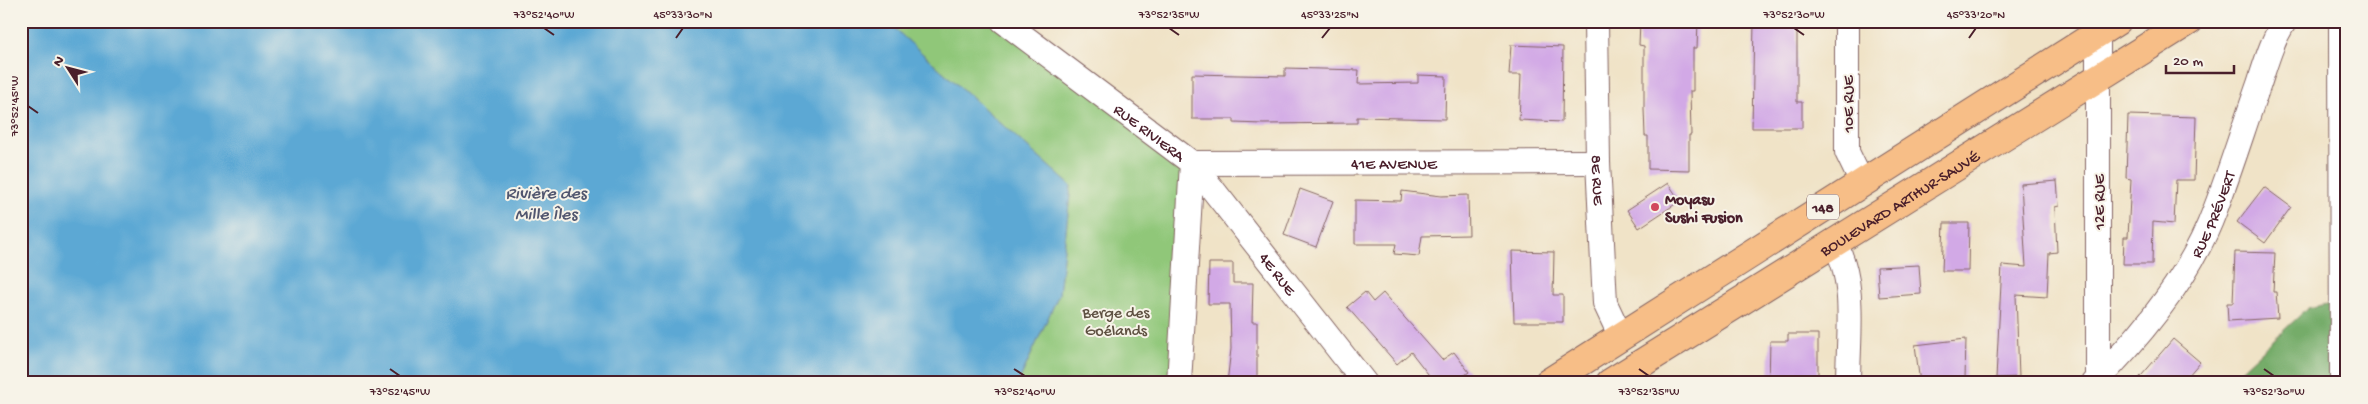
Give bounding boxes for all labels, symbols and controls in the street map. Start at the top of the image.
text: 73°52'40"W [513,9,574,23]
text: 45°33'30"N [654,9,713,23]
text: 73°52'35"W [1138,9,1199,23]
text: 45°33'25"N [1301,9,1359,23]
text: 73°52'30"W [1762,9,1825,23]
text: 45°33'20"N [1947,9,2005,23]
north arrow [42,42,92,92]
scale bar [2166,42,2233,74]
text: N [50,53,69,71]
text: 20 m [2173,53,2203,71]
street label: 10E RUE [1841,75,1860,133]
text: 73°52'45"W [9,76,23,137]
street label: RUE RIVIERA [1109,101,1189,168]
street label: BOULEVARD ARTHUR-SAUVÉ [1817,148,1985,263]
street label: 8E RUE [1585,155,1606,207]
street label: 41E AVENUE [1351,156,1438,176]
street label: RUE PRÉVERT [2188,168,2242,262]
street label: 12E RUE [2092,173,2111,231]
water label: Rivière des Mille Îles [506,184,589,226]
place label: Moyasu Sushi Fusion [1665,192,1743,229]
road number: 148 [1807,194,1839,220]
marker: Moyasu Sushi Fusion [1649,201,1661,213]
street label: 4E RUE [1253,250,1299,301]
park label: Berge des Goélands [1082,305,1150,342]
text: 73°52'45"W [369,386,430,400]
text: 73°52'40"W [994,386,1055,400]
text: 73°52'35"W [1618,386,1679,400]
text: 73°52'30"W [2242,386,2305,400]

